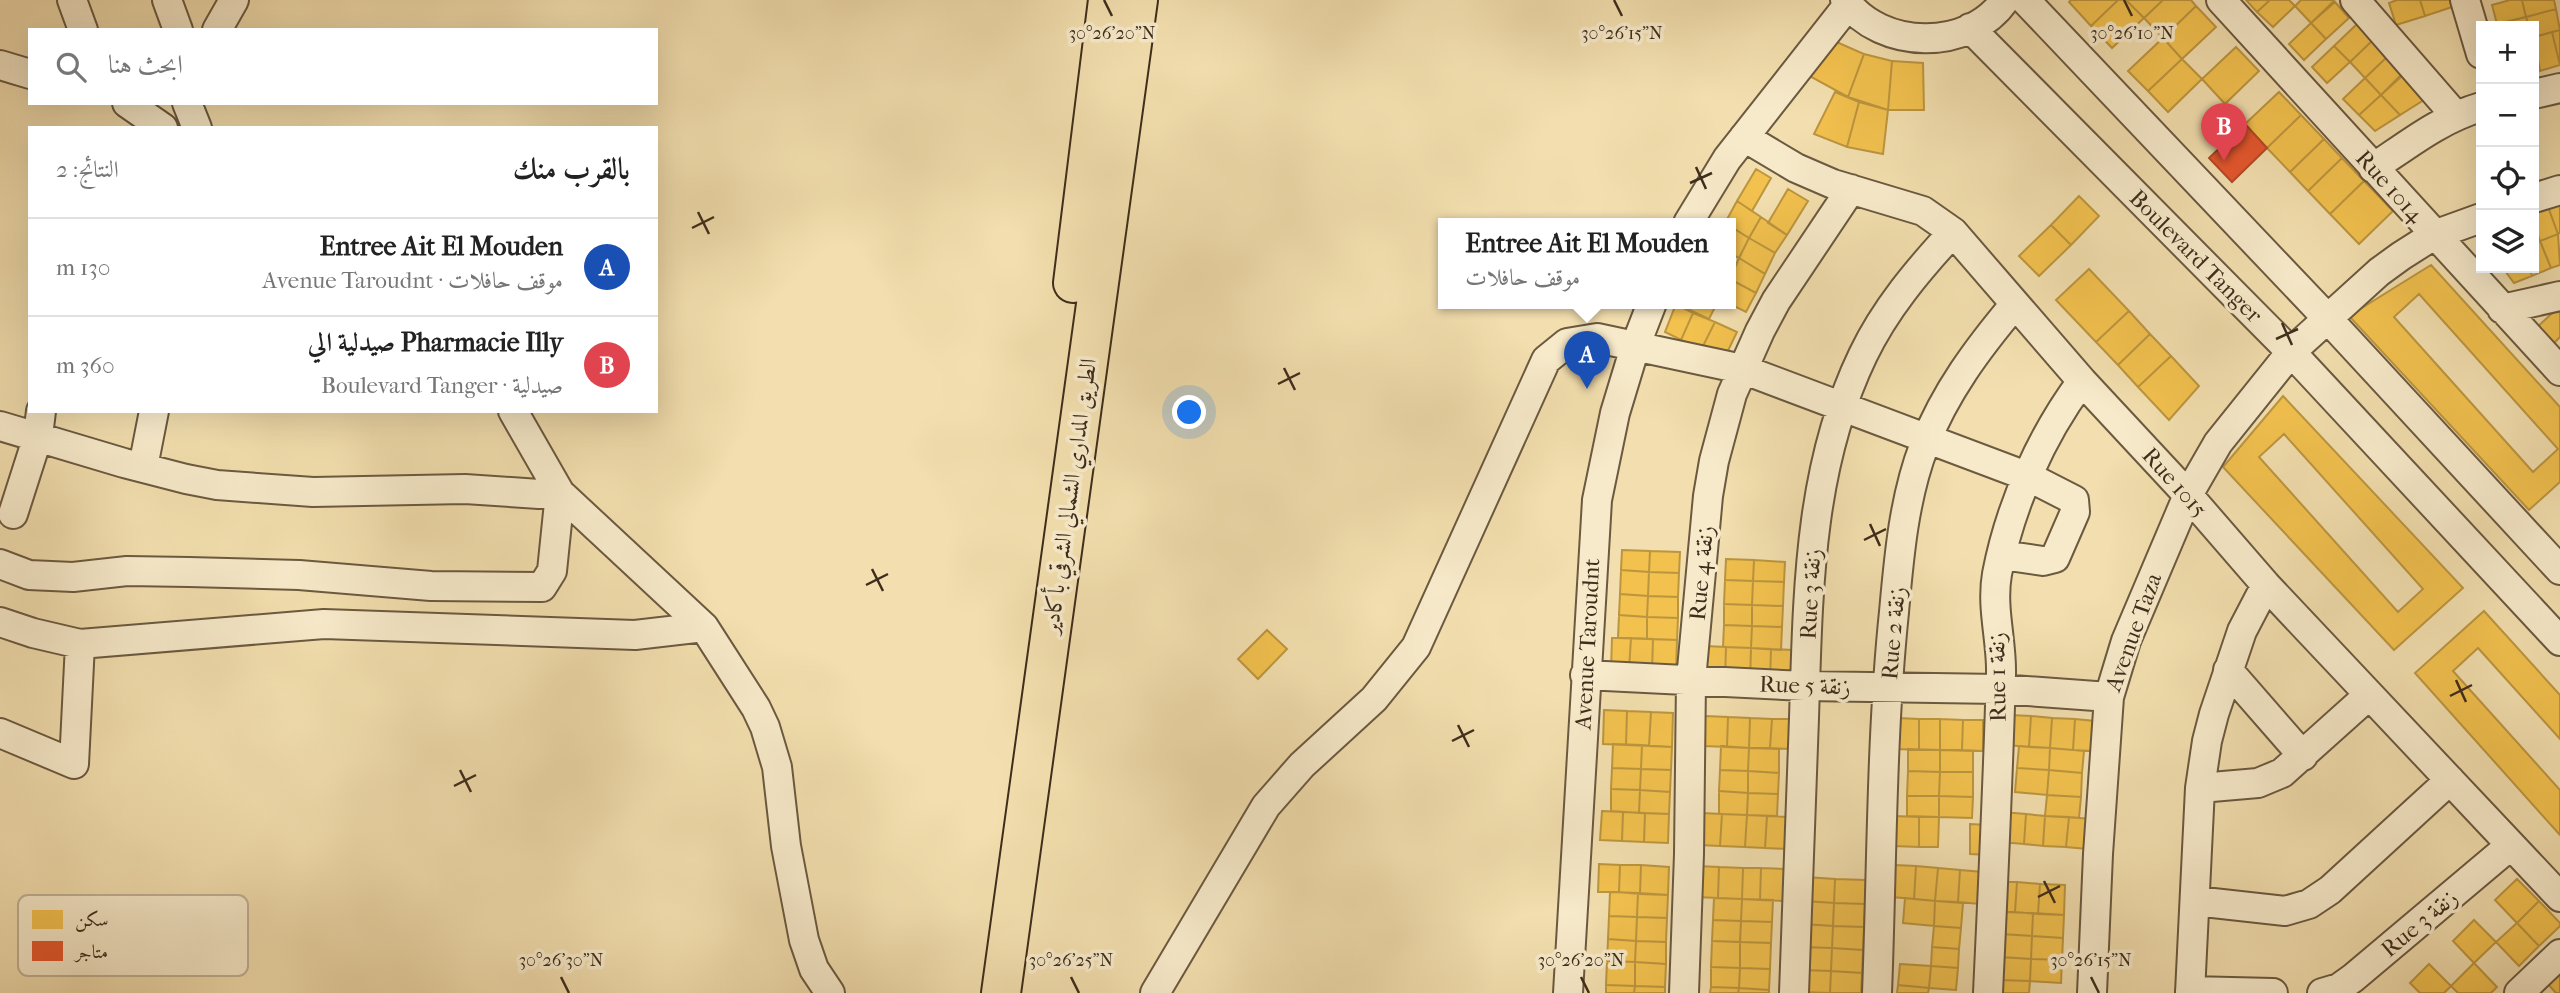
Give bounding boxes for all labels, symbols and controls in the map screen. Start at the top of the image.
map controls [2476,21,2539,273]
button: + [2476,21,2539,84]
text: 30°26'20"N [1069,23,1156,44]
text: 30°26'15"N [1581,23,1663,44]
text: 30°26'10"N [2090,23,2174,44]
search box [28,28,658,105]
icon: search [52,48,90,86]
text: ابحث هنا [108,49,183,80]
button: − [2476,84,2539,147]
pin: B [2201,103,2247,161]
street label: Rue 1014 [2350,145,2430,229]
button: locate [2476,147,2539,210]
text: بالقرب منك [513,152,630,187]
text: النتائج: 2 [56,156,119,183]
street label: Boulevard Tanger [2124,184,2268,329]
button: layers [2476,210,2539,273]
popup [1438,218,1736,309]
text: Entree Ait El Mouden [1465,228,1709,259]
text: Entree Ait El Mouden [320,231,563,262]
text: 130 m [56,254,110,281]
text: A [600,254,614,281]
text: موقف حافلات [1465,264,1580,291]
text: موقف حافلات · Avenue Taroudnt [262,267,563,294]
text: Pharmacie Illy صيدلية الي [308,327,563,358]
pin: A [1564,331,1610,389]
text: 360 m [56,352,115,379]
text: B [600,352,614,379]
street label: الطريق المداري الشمالي الشرقي بأكادير [1034,356,1107,638]
text: صيدلية · Boulevard Tanger [321,372,563,399]
your location [1172,395,1206,429]
street label: Rue 1015 [2136,442,2213,523]
street label: Rue 4 زنقة [1684,525,1719,622]
street label: Rue 3 زنقة [1795,548,1826,640]
street label: Avenue Taroudnt [1569,558,1605,731]
street label: Avenue Taza [2099,569,2168,696]
street label: Rue 2 زنقة [1876,585,1911,681]
street label: Rue 1 زنقة [1983,632,2012,722]
street label: Rue 5 زنقة [1759,670,1851,701]
street label: Rue 3 زنقة [2376,884,2463,963]
legend [18,895,248,976]
text: سكن [75,909,109,933]
text: متاجر [73,941,108,963]
text: 30°26'30"N [519,950,604,971]
text: 30°26'25"N [1029,950,1114,971]
text: 30°26'20"N [1538,950,1625,971]
text: 30°26'15"N [2050,950,2132,971]

